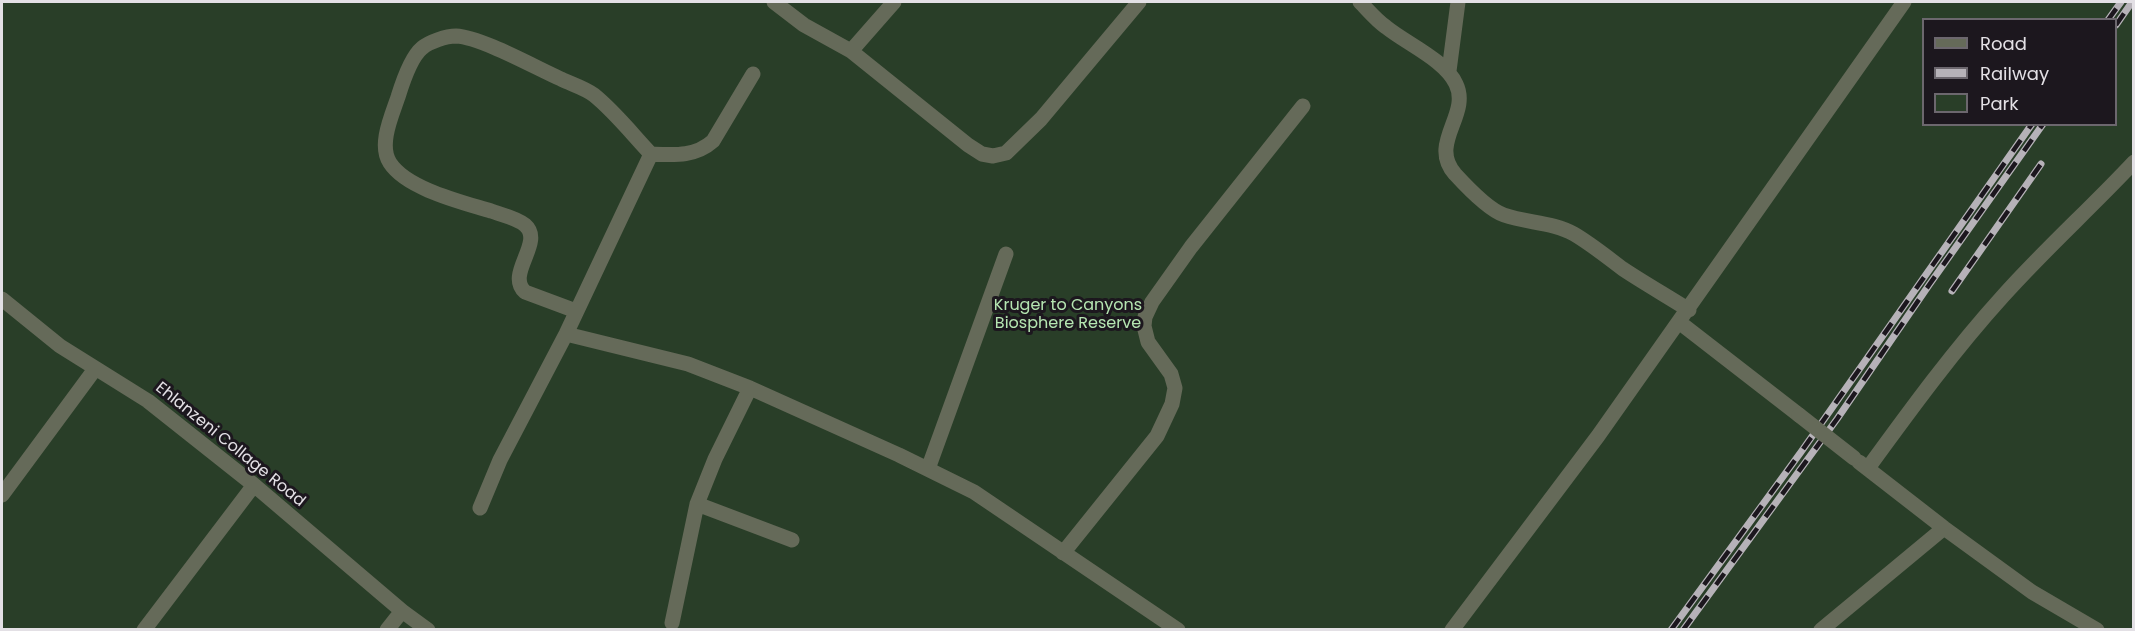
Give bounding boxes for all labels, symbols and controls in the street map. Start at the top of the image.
legend [1922,18,2117,126]
text: Road [1980,31,2027,56]
text: Railway [1980,61,2049,86]
text: Park [1980,91,2019,116]
park label: Kruger to Canyons Biosphere Reserve [994,296,1142,334]
street label: Ehlanzeni Collage Road [151,379,309,511]

